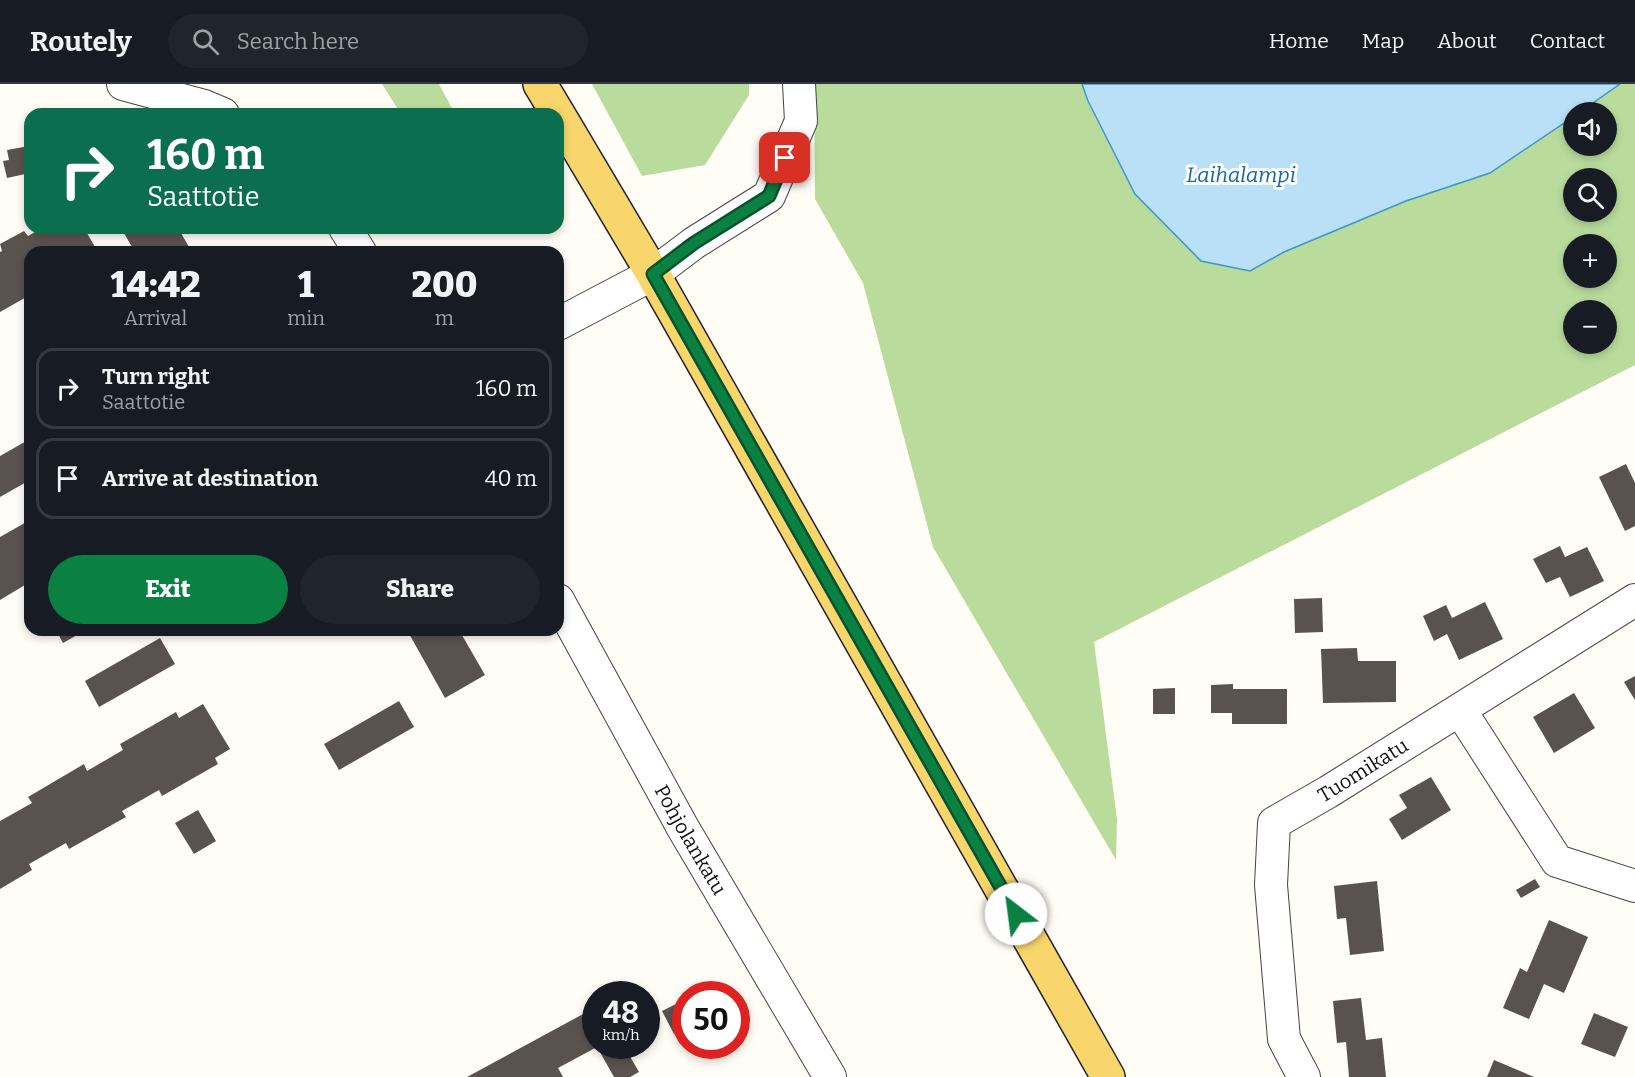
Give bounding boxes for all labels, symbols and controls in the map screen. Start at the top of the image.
search box [168,14,588,68]
text: Routely [30,25,132,58]
icon: search [189,25,222,58]
text: Search here [237,28,359,55]
text: Home [1269,28,1329,54]
text: Map [1362,28,1404,54]
text: About [1437,28,1497,54]
text: Contact [1530,28,1605,54]
map controls [1563,102,1617,354]
button: sound [1563,102,1617,156]
text: 160 m [147,130,264,180]
icon: right [48,132,126,210]
pin [759,132,810,183]
icon: arrive [768,141,801,174]
water label: Laihalampi [1186,162,1296,188]
button: search [1563,168,1617,222]
text: Saattotie [147,181,259,213]
button: + [1563,234,1617,288]
text: 14:42 [111,263,201,307]
text: 1 [298,263,314,307]
text: 200 [411,263,477,307]
button: − [1563,300,1617,354]
text: Arrival [124,306,187,330]
text: min [287,306,325,330]
text: m [435,306,454,330]
text: Turn right [102,363,210,390]
icon: right [51,372,84,405]
text: 160 m [476,375,537,402]
text: Saattotie [102,390,185,414]
icon: arrive [51,462,84,495]
text: Arrive at destination [102,465,318,492]
text: 40 m [485,465,537,492]
button: Exit [48,555,288,624]
button: Share [300,555,540,624]
street label: Tuomikatu [1314,733,1412,807]
street label: Pohjolankatu [650,781,732,899]
position arrow [984,882,1048,946]
speed limit sign: 50 [672,981,750,1059]
text: 48 [603,995,639,1031]
text: km/h [602,1026,640,1044]

